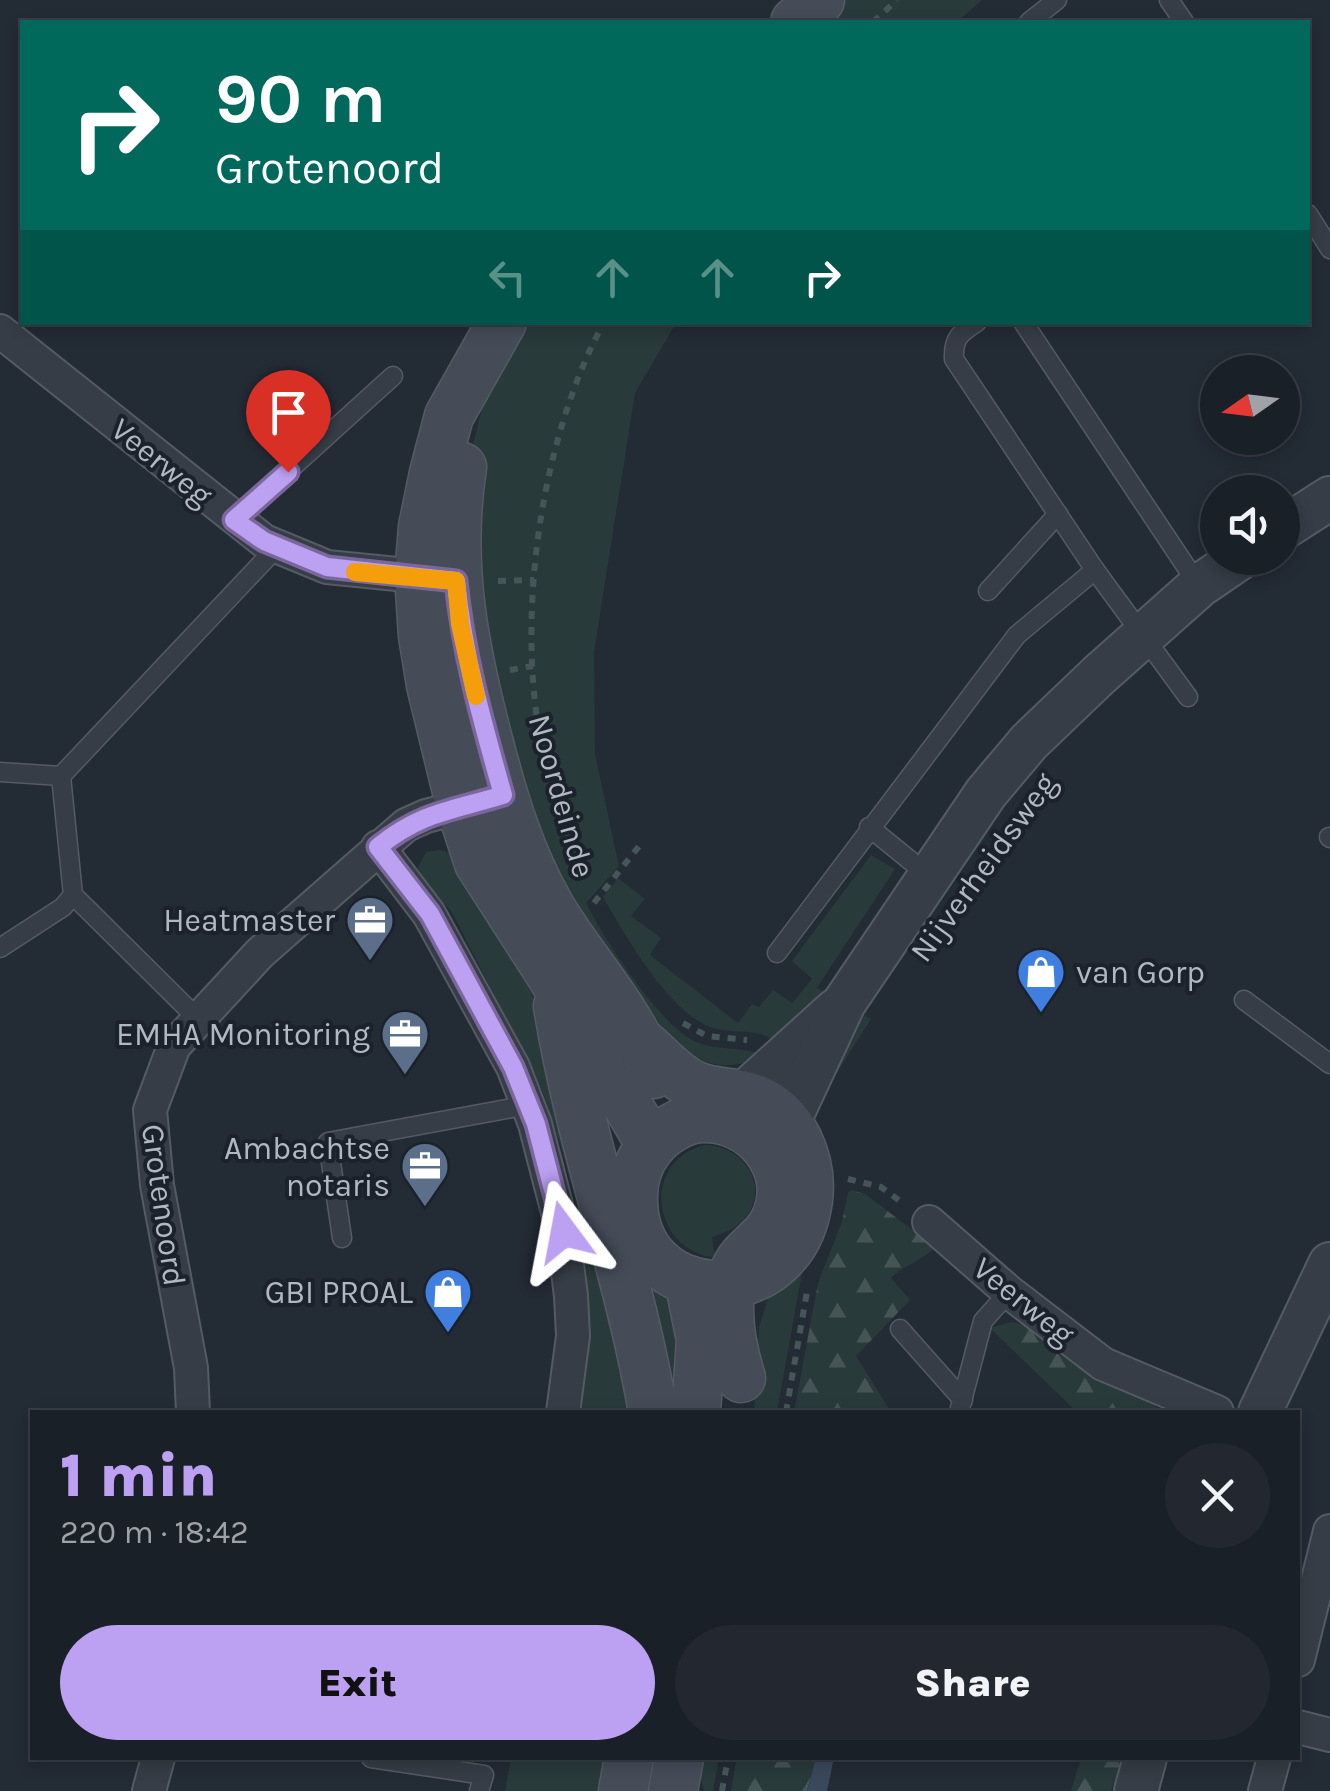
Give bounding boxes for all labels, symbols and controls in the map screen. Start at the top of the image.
text: 90 m [215,58,386,140]
icon: right [50,60,180,190]
text: Grotenoord [215,142,444,194]
icon: left [480,250,535,305]
icon: ahead [585,250,640,305]
icon: ahead [690,250,745,305]
icon: right [795,250,850,305]
north arrow [1200,355,1300,455]
map controls [1200,355,1300,575]
pin [246,370,331,473]
icon: arrive [261,385,316,440]
street label: Veerweg [104,411,220,514]
button: sound [1200,475,1300,575]
street label: Noordeinde [521,710,602,882]
street label: Nijverheidsweg [903,766,1064,969]
office icon: Heatmaster [344,894,396,962]
place label: Heatmaster [163,902,335,939]
shop icon: van Gorp [1015,946,1067,1014]
place label: van Gorp [1076,954,1205,991]
office icon: EMHA Monitoring [379,1008,431,1076]
place label: EMHA Monitoring [116,1016,370,1053]
street label: Grotenoord [134,1122,193,1288]
place label: Ambachtse notaris [224,1130,390,1204]
office icon: Ambachtse notaris [399,1140,451,1208]
position arrow [512,1180,616,1284]
street label: Veerweg [966,1250,1082,1353]
shop icon: GBI PROAL [422,1266,474,1334]
place label: GBI PROAL [265,1274,413,1311]
text: 1 min [60,1441,217,1511]
button: close [1165,1443,1270,1548]
text: 220 m · 18:42 [60,1514,249,1551]
button: Exit [60,1625,655,1740]
button: Share [675,1625,1270,1740]

